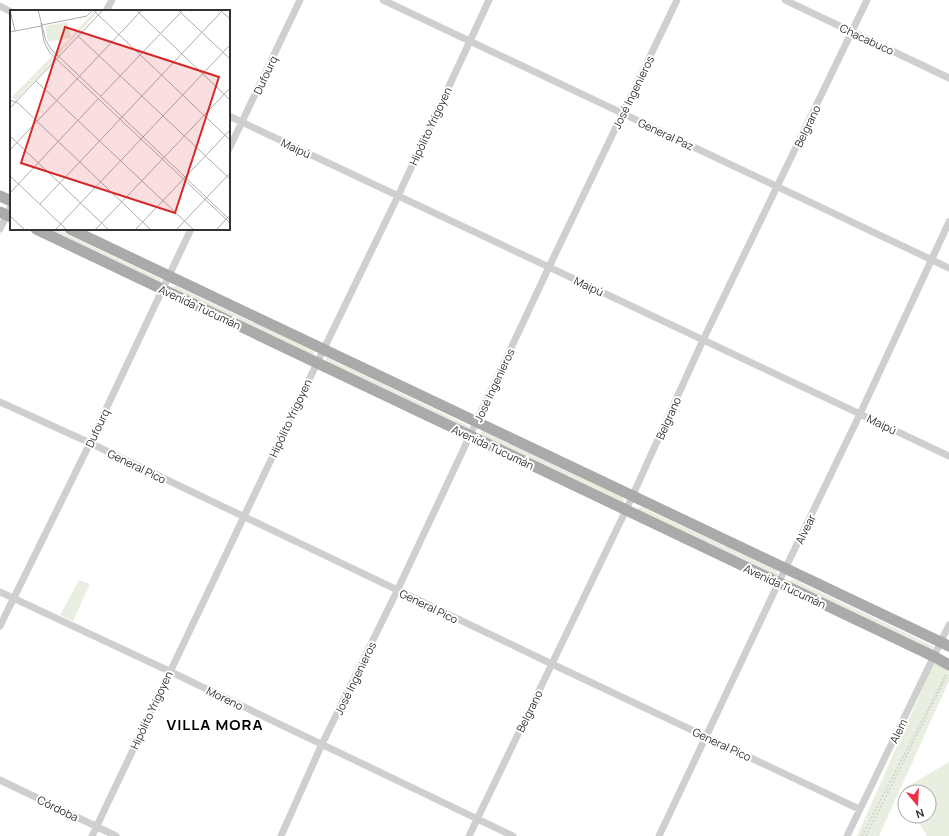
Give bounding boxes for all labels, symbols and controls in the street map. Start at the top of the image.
inset map [10,10,230,230]
street label: Chacabuco [837,20,897,58]
street label: Dufourq [250,53,280,97]
street label: José Ingenieros [609,53,657,131]
street label: Hipólito Yrigoyen [405,85,455,167]
street label: Belgrano [790,102,824,150]
street label: General Paz [636,115,696,154]
street label: Maipú [279,135,313,161]
street label: Maipú [572,273,606,299]
street label: Avenida Tucumán [156,281,244,333]
street label: José Ingenieros [470,346,518,424]
street label: Hipólito Yrigoyen [265,377,315,459]
street label: Belgrano [652,394,684,442]
street label: Dufourq [82,406,112,450]
street label: Maipú [865,410,899,438]
street label: Avenida Tucumán [449,421,537,473]
street label: General Pico [105,445,169,487]
street label: Alvear [791,512,819,546]
street label: Avenida Tucumán [741,560,829,612]
street label: General Pico [397,585,461,627]
street label: José Ingenieros [331,639,379,717]
street label: Hipólito Yrigoyen [126,669,176,751]
street label: Moreno [204,683,246,713]
street label: Belgrano [512,687,546,735]
district label: VILLA MORA [167,714,263,735]
street label: Alem [886,716,910,746]
street label: General Pico [690,724,754,764]
north arrow [897,784,937,824]
street label: Córdoba [35,792,81,824]
text: N [914,806,926,822]

